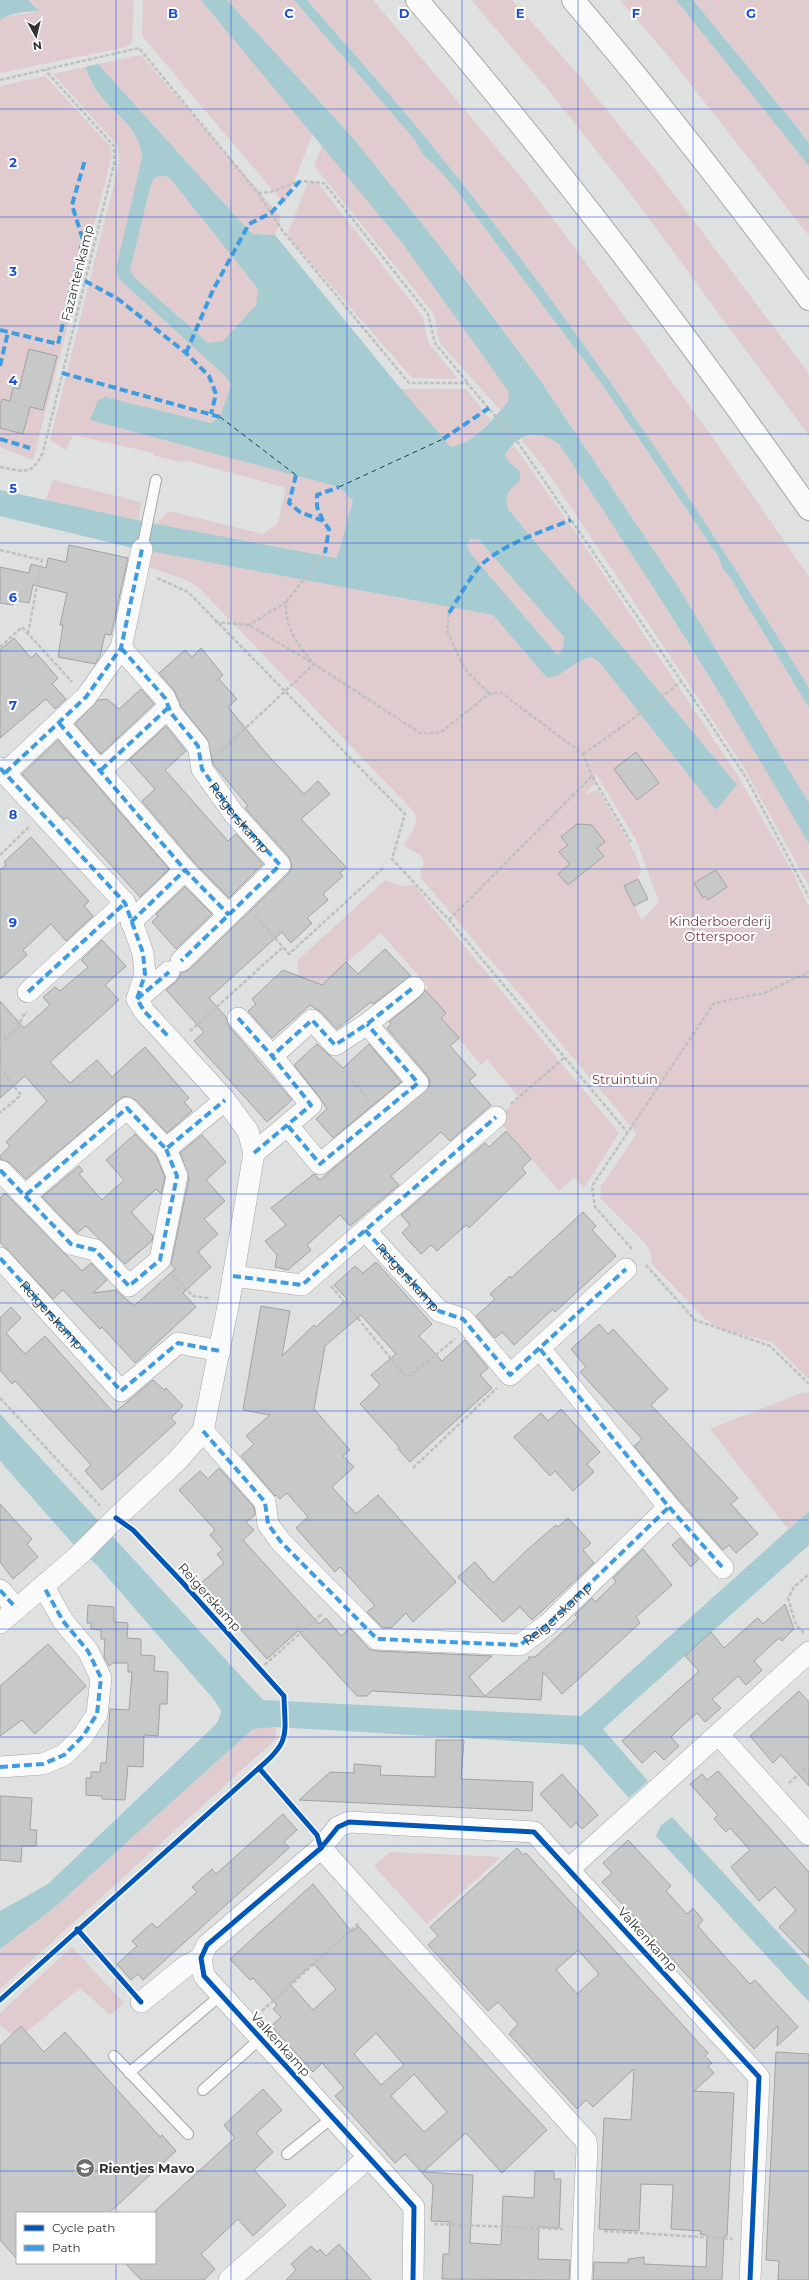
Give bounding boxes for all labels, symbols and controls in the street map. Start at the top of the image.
text: B [168,5,178,21]
text: C [284,5,294,21]
text: D [399,5,410,21]
text: E [516,5,525,21]
text: F [632,5,640,21]
text: G [746,5,756,21]
north arrow [16,16,56,56]
text: N [32,38,43,53]
text: 2 [9,154,17,170]
street label: Fazantenkamp [57,223,97,323]
text: 3 [8,263,17,279]
text: 4 [9,372,18,388]
text: 5 [9,480,17,496]
text: 6 [9,589,18,605]
text: 7 [9,697,17,713]
street label: Reigerskamp [206,779,273,856]
text: 8 [9,806,18,822]
park label: Kinderboerderij Otterspoor [669,913,771,944]
text: 9 [9,914,17,930]
park label: Struintuin [592,1071,658,1087]
street label: Reigerskamp [373,1240,444,1315]
street label: Reigerskamp [17,1277,87,1353]
street label: Reigerskamp [175,1559,245,1635]
street label: Reigerskamp [519,1578,595,1648]
street label: Valkenkamp [615,1903,681,1975]
street label: Valkenkamp [248,2008,314,2080]
school or university icon: Rientjes Mavo [74,2157,96,2179]
place label: Rientjes Mavo [99,2160,195,2176]
legend [16,2212,156,2264]
text: Cycle path [52,2220,115,2235]
text: Path [52,2240,81,2255]

